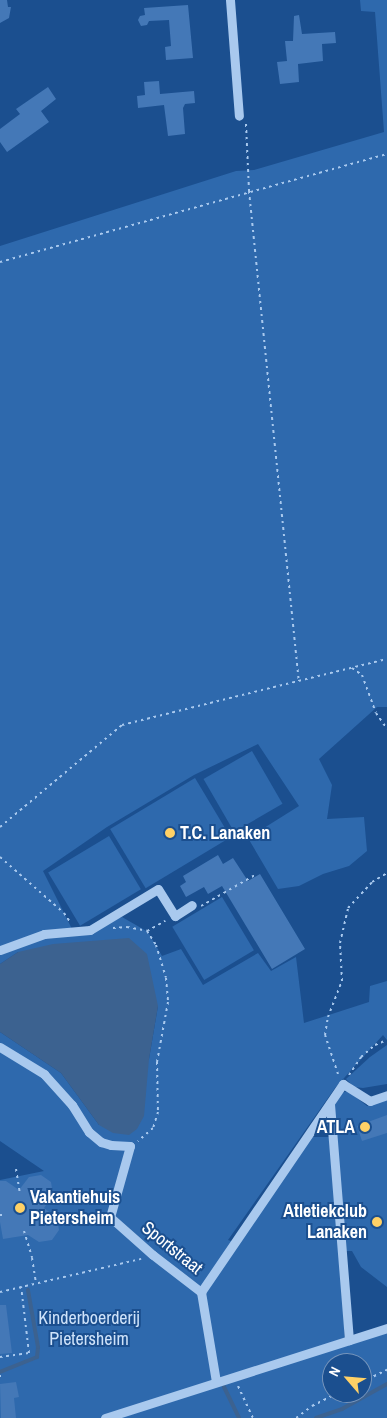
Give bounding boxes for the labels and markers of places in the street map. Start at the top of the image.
place label: T.C. Lanaken [180,822,270,844]
marker: T.C. Lanaken [164,827,176,839]
place label: ATLA [317,1116,355,1138]
marker: ATLA [359,1121,371,1133]
place label: Vakantiehuis Pietersheim [30,1187,120,1230]
place label: Atletiekclub Lanaken [283,1201,367,1244]
marker: Vakantiehuis Pietersheim [14,1202,26,1214]
marker: Atletiekclub Lanaken [371,1216,383,1228]

